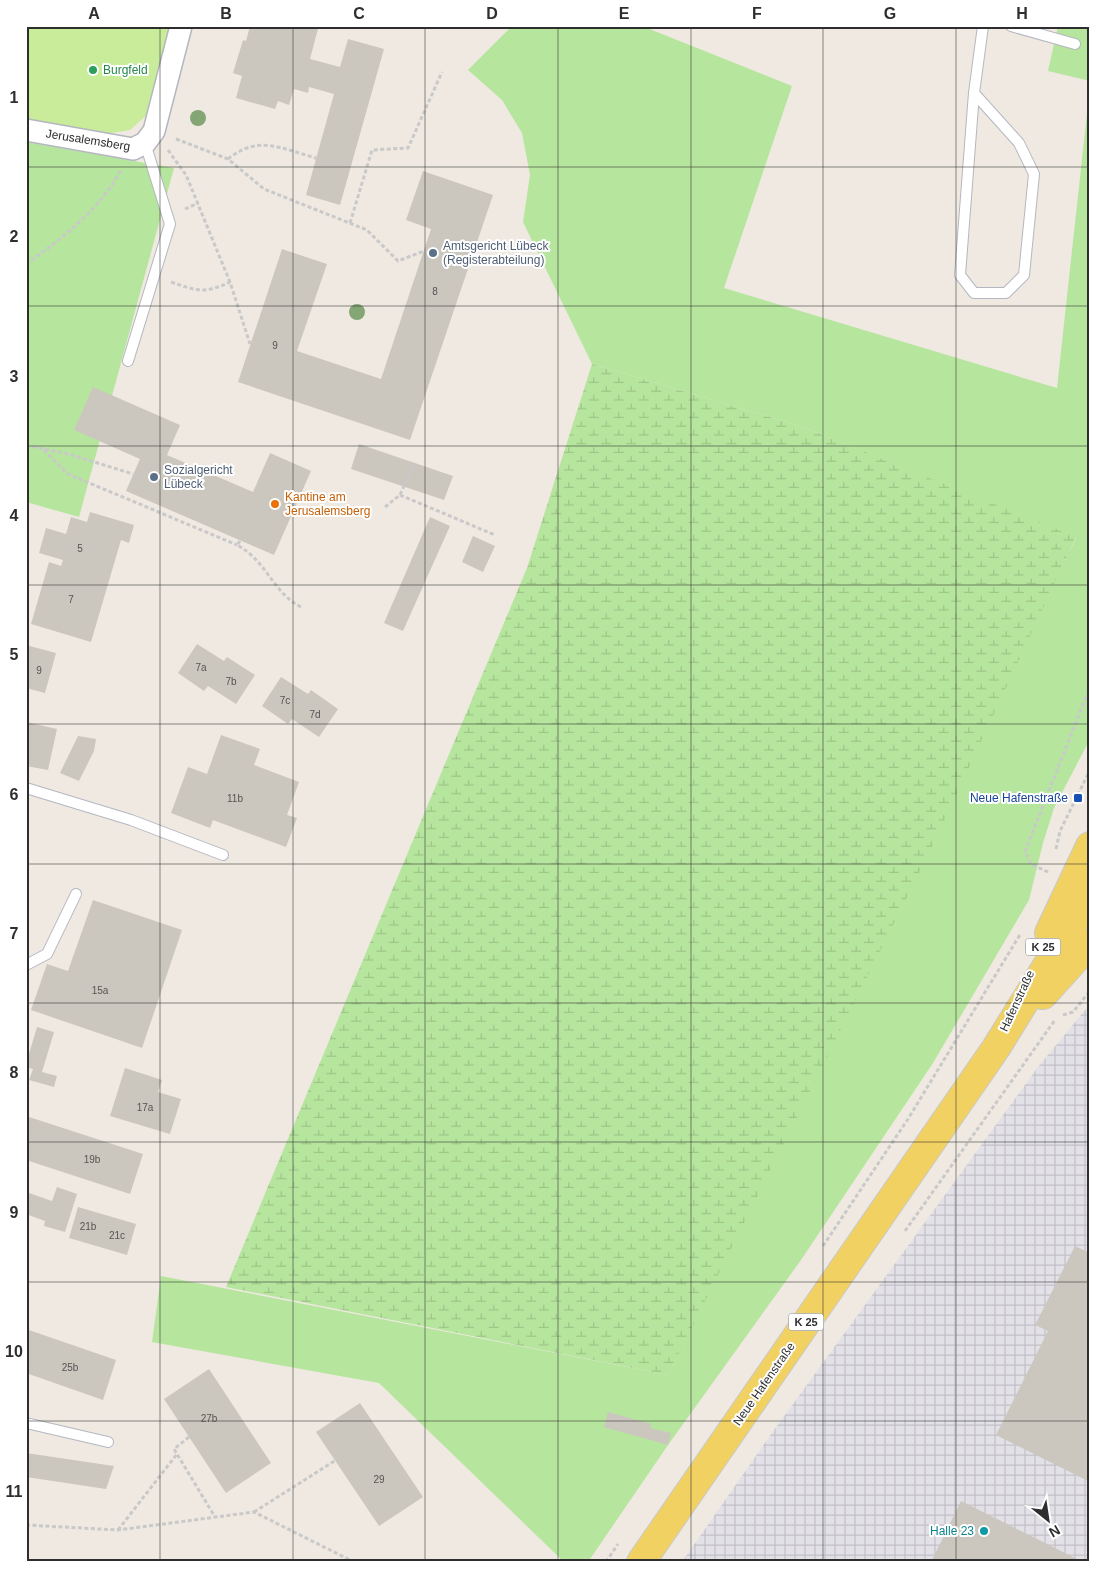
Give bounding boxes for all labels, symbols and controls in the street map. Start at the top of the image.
text: A [88,5,100,22]
text: B [220,5,232,22]
text: C [353,5,365,22]
text: D [486,5,498,22]
text: E [619,5,630,22]
text: F [752,5,762,22]
text: G [884,5,896,22]
text: H [1016,5,1028,22]
place label: Burgfeld [103,63,148,77]
marker: Burgfeld [87,64,99,76]
text: 1 [10,89,19,106]
street label: Jerusalemsberg [45,126,131,154]
text: 2 [10,228,19,245]
place label: Amtsgericht Lübeck (Registerabteilung) [443,239,549,267]
marker: Amtsgericht Lübeck (Registerabteilung) [427,247,439,259]
house number: 8 [432,286,438,297]
house number: 9 [272,340,278,351]
text: 3 [10,368,19,385]
place label: Sozialgericht Lübeck [164,463,233,491]
marker: Sozialgericht Lübeck [148,471,160,483]
place label: Kantine am Jerusalemsberg [285,490,370,518]
marker: Kantine am Jerusalemsberg [269,498,281,510]
text: 4 [10,507,19,524]
house number: 5 [77,543,83,554]
house number: 7 [68,594,74,605]
text: 5 [10,646,19,663]
house number: 7a [195,662,207,673]
house number: 9 [36,665,42,676]
house number: 7b [225,676,237,687]
house number: 7c [280,695,290,706]
house number: 7d [309,709,321,720]
text: 6 [10,786,19,803]
place label: Neue Hafenstraße [970,791,1068,805]
marker: Neue Hafenstraße [1072,792,1084,804]
house number: 11b [227,793,243,804]
text: 7 [10,925,19,942]
road number: K 25 [1026,939,1060,956]
street label: Hafenstraße [997,968,1037,1034]
house number: 15a [92,985,109,996]
text: 8 [10,1064,19,1081]
house number: 17a [137,1102,154,1113]
house number: 19b [84,1154,101,1165]
text: 9 [10,1204,19,1221]
house number: 21b [80,1221,97,1232]
house number: 21c [109,1230,125,1241]
road number: K 25 [788,1314,824,1330]
street label: Neue Hafenstraße [730,1340,798,1428]
text: 10 [5,1343,23,1360]
house number: 25b [62,1362,79,1373]
house number: 27b [201,1413,218,1424]
house number: 29 [373,1474,385,1485]
text: 11 [6,1483,23,1500]
north arrow [1024,1496,1074,1546]
text: N [1046,1522,1063,1541]
place label: Halle 23 [930,1524,974,1538]
marker: Halle 23 [978,1525,990,1537]

